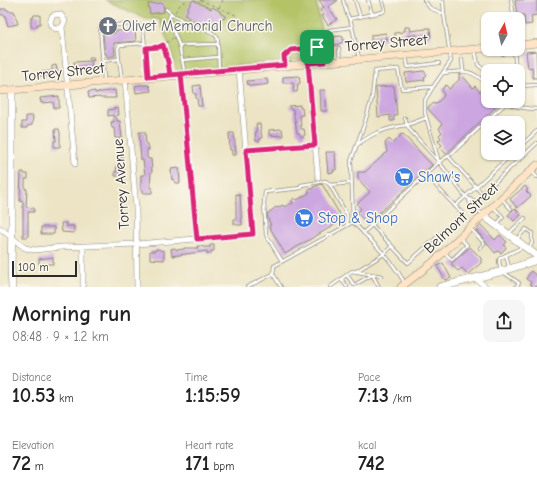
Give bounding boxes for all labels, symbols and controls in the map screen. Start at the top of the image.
north arrow [481,12,525,56]
map controls [481,12,525,160]
church icon: Olivet Memorial Church [97,15,119,37]
place label: Olivet Memorial Church [122,17,273,35]
pin [300,30,334,64]
street label: Torrey Street [344,30,429,56]
icon: arrive [306,36,328,58]
street label: Torrey Street [21,59,106,85]
button: locate [481,64,525,108]
button: layers [481,116,525,160]
street label: Torrey Avenue [109,138,133,230]
supermarket icon: Shaw's [393,166,415,188]
place label: Shaw's [418,168,460,186]
street label: Belmont Street [420,178,503,257]
supermarket icon: Stop & Shop [293,207,315,229]
place label: Stop & Shop [318,209,398,227]
scale bar [12,259,77,278]
text: 100 m [18,261,49,274]
button: share [483,300,525,342]
text: Morning run [12,301,131,327]
text: 08:48 · 9 × 1.2 km [12,329,109,344]
text: Distance [12,371,51,384]
text: Time [185,371,208,384]
text: Pace [358,371,380,384]
text: 10.53 [12,384,55,407]
text: 1:15:59 [185,384,241,407]
text: 7:13 [358,384,389,407]
text: km [55,392,74,405]
text: /km [389,392,412,405]
text: Elevation [12,439,54,452]
text: Heart rate [185,439,234,452]
text: kcal [358,439,376,452]
text: 72 [12,452,31,475]
text: 171 [185,452,210,475]
text: 742 [358,452,385,475]
text: m [31,460,44,473]
text: bpm [210,460,234,473]

